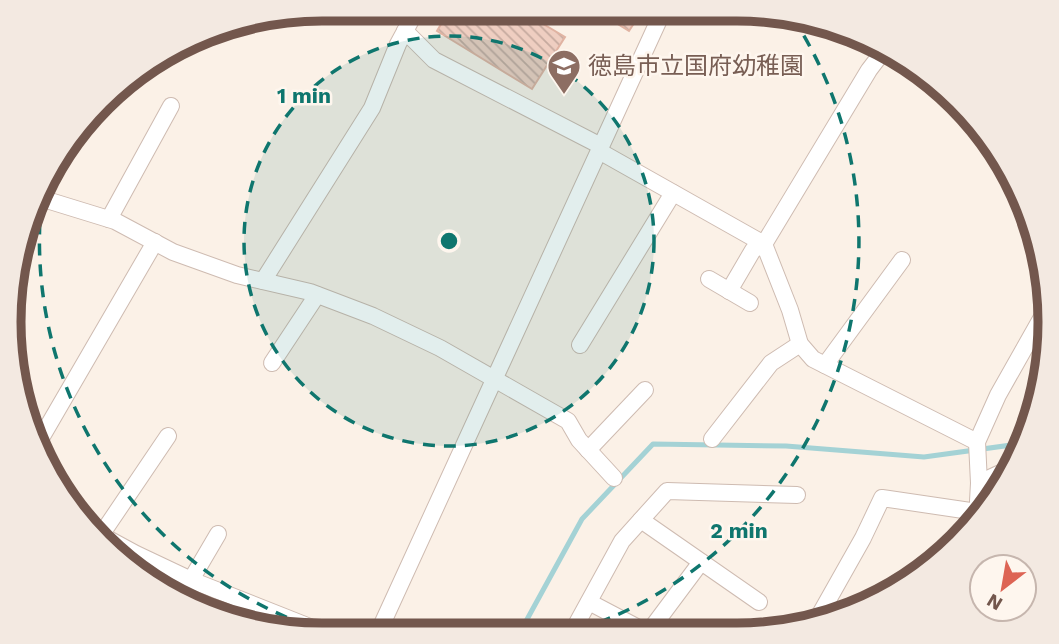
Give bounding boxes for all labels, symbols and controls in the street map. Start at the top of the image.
school or university icon: 徳島市立国府幼稚園 [545,47,583,96]
place label: 徳島市立国府幼稚園 [588,52,804,80]
text: 1 min [277,83,331,108]
centre of rings [437,229,461,253]
text: 2 min [710,518,768,543]
north arrow [968,553,1038,623]
text: N [983,589,1006,616]

